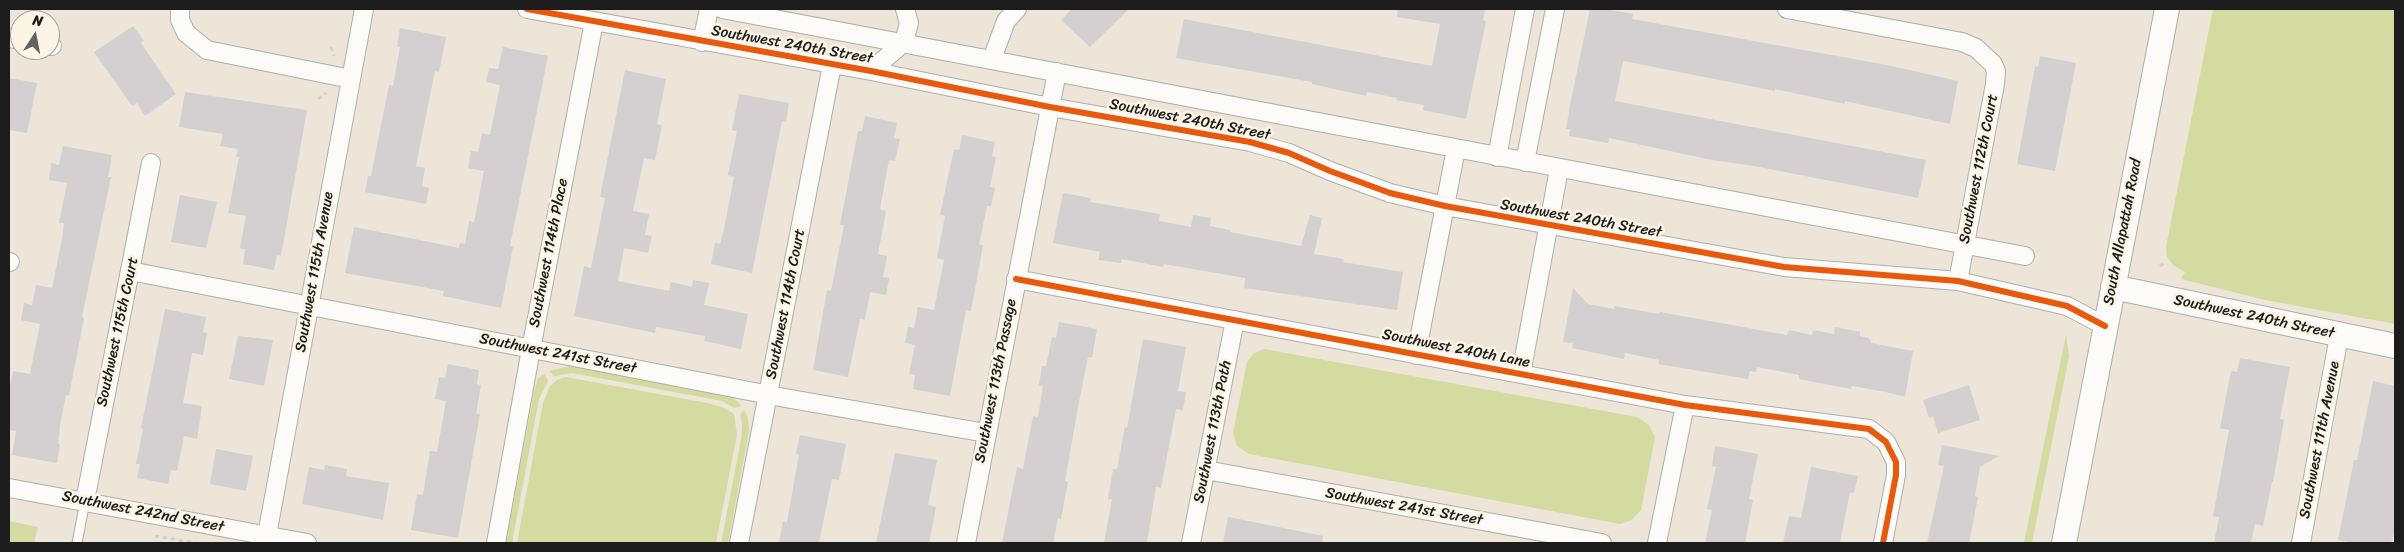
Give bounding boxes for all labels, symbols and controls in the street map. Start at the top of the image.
text: N [31,8,45,34]
north arrow [10,10,60,60]
street label: Southwest 240th Street [710,22,874,68]
street label: Southwest 112th Court [1956,93,2002,245]
street label: Southwest 240th Street [1108,96,1272,144]
street label: South Allapattah Road [2100,157,2146,307]
street label: Southwest 114th Place [526,177,572,329]
street label: Southwest 115th Avenue [292,190,338,354]
street label: Southwest 240th Street [1499,196,1663,242]
street label: Southwest 114th Court [763,227,809,381]
street label: Southwest 115th Court [93,256,143,408]
street label: Southwest 240th Street [2172,291,2336,343]
street label: Southwest 113th Passage [971,297,1021,465]
street label: Southwest 240th Lane [1380,326,1532,372]
street label: Southwest 241st Street [478,330,638,378]
street label: Southwest 113th Path [1190,359,1236,505]
street label: Southwest 111th Avenue [2296,360,2344,520]
street label: Southwest 241st Street [1324,484,1484,530]
street label: Southwest 242nd Street [60,487,226,537]

